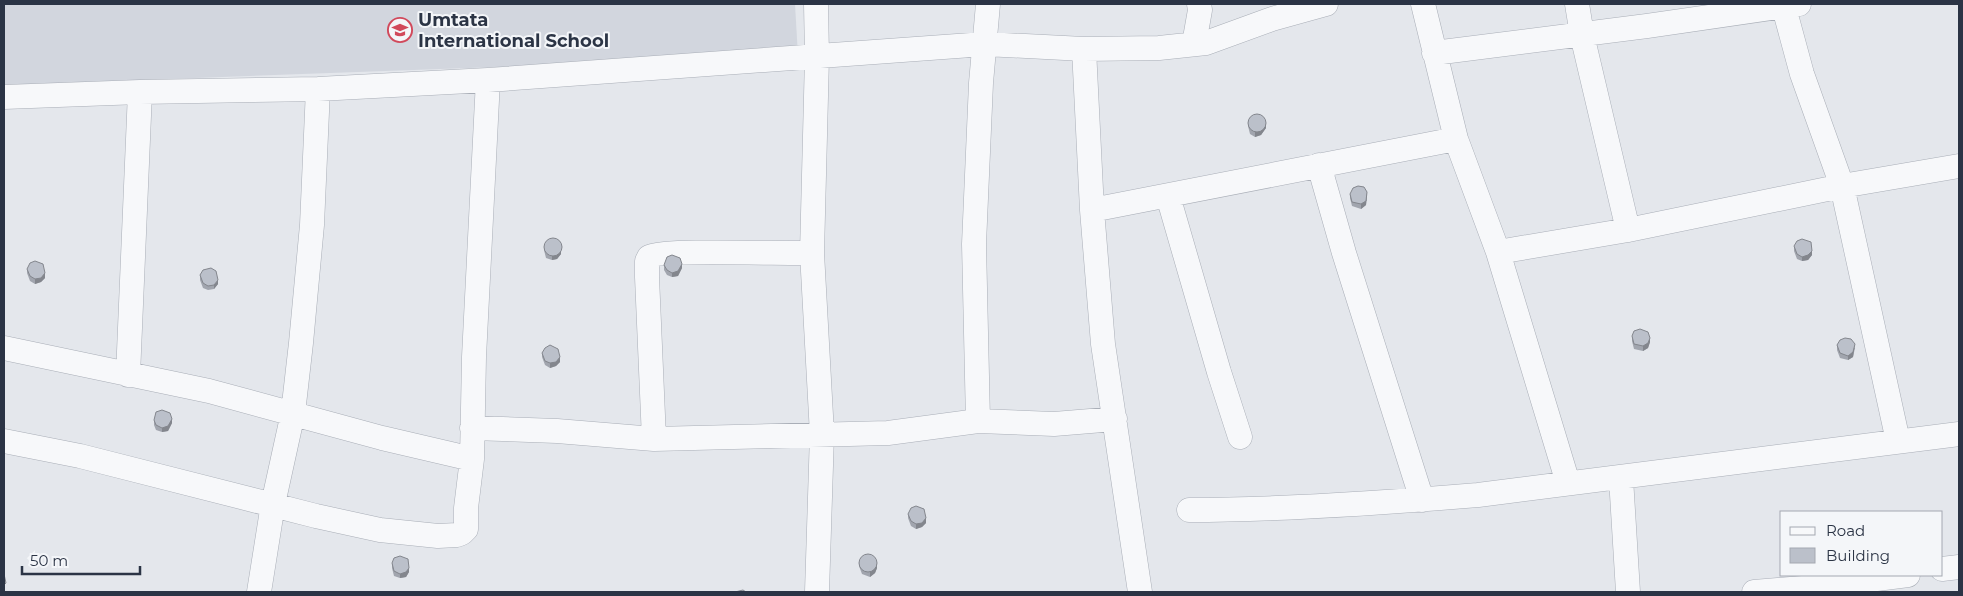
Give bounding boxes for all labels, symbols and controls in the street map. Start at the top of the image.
place label: Umtata International School [418,9,609,52]
school or university icon: Umtata International School [387,17,413,43]
legend [1780,511,1943,576]
text: Road [1826,521,1865,540]
scale bar [22,544,140,576]
text: Building [1826,546,1890,565]
text: 50 m [30,551,68,570]

